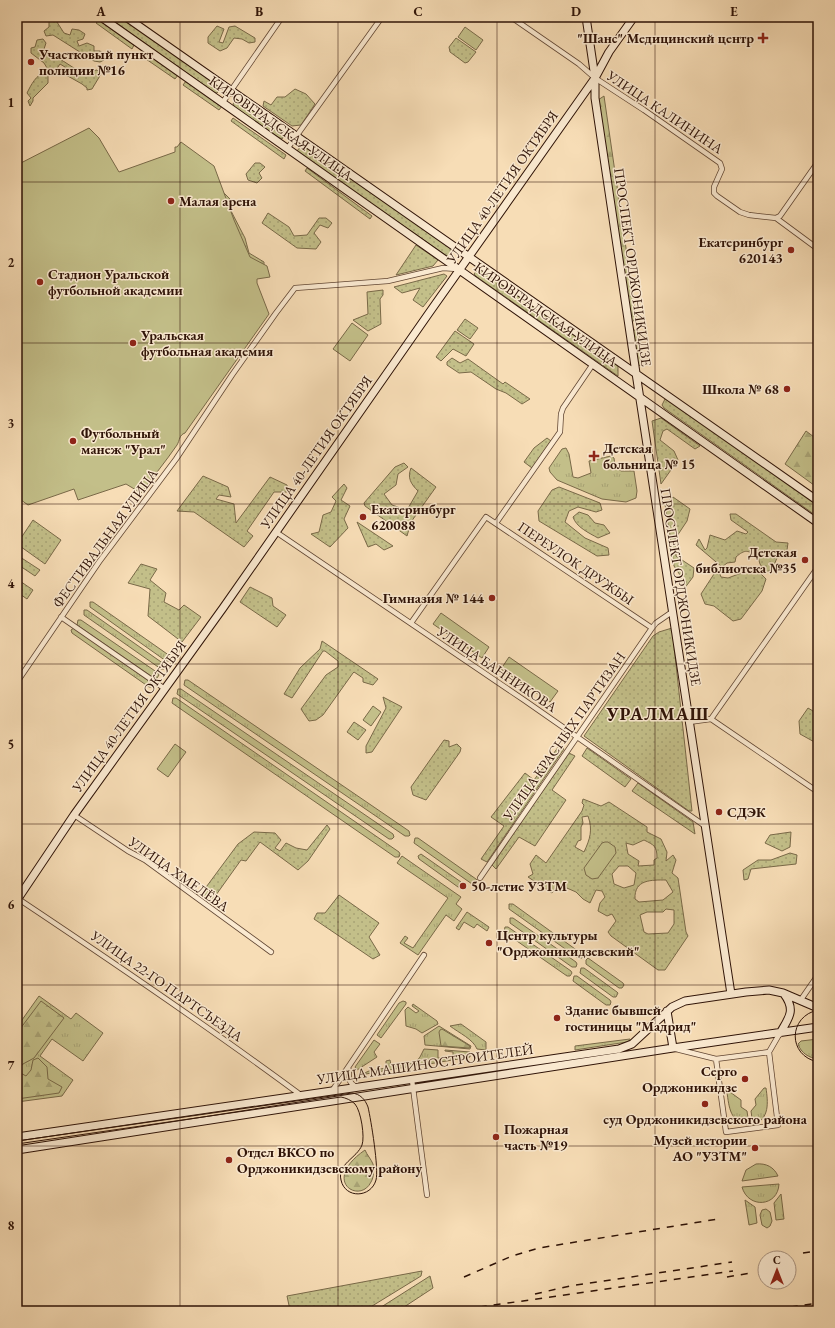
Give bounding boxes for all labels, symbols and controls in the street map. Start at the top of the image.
text: A [95,3,106,20]
text: B [255,3,263,20]
text: C [413,3,423,20]
text: D [571,3,581,20]
text: E [730,3,738,20]
place label: "Шанс" Медицинский центр [577,29,754,47]
marker: "Шанс" Медицинский центр [757,32,769,44]
place label: Участковый пункт полиции №16 [38,45,154,79]
marker: Участковый пункт полиции №16 [26,57,36,67]
street label: УЛИЦА КАЛИНИНА [603,66,727,158]
street label: КИРОВГРАДСКАЯ УЛИЦА [206,72,357,185]
text: 1 [8,94,15,111]
street label: УЛИЦА 40-ЛЕТИЯ ОКТЯБРЯ [442,106,562,268]
street label: ПРОСПЕКТ ОРДЖОНИКИДЗЕ [610,167,656,367]
place label: Малая арена [179,192,257,210]
marker: Малая арена [166,196,176,206]
place label: Екатеринбург 620143 [698,233,783,267]
marker: Екатеринбург 620143 [786,245,796,255]
text: 2 [8,254,15,271]
street label: КИРОВГРАДСКАЯ УЛИЦА [471,258,622,371]
place label: Стадион Уральской футбольной академии [48,265,183,299]
marker: Стадион Уральской футбольной академии [35,277,45,287]
place label: Уральская футбольная академия [140,326,274,360]
marker: Уральская футбольная академия [128,338,138,348]
street label: УЛИЦА 40-ЛЕТИЯ ОКТЯБРЯ [256,371,376,533]
place label: Школа № 68 [702,380,779,398]
marker: Школа № 68 [782,384,792,394]
text: 3 [8,415,15,432]
place label: Футбольный манеж "Урал" [81,424,166,458]
marker: Футбольный манеж "Урал" [68,436,78,446]
place label: Детская больница № 15 [603,439,695,473]
marker: Детская больница № 15 [588,450,600,462]
street label: ФЕСТИВАЛЬНАЯ УЛИЦА [48,465,162,611]
street label: ПРОСПЕКТ ОРДЖОНИКИДЗЕ [656,487,706,687]
place label: Екатеринбург 620088 [371,500,456,534]
marker: Екатеринбург 620088 [358,512,368,522]
street label: ПЕРЕУЛОК ДРУЖБЫ [514,517,638,609]
place label: Детская библиотека №35 [696,543,798,577]
marker: Детская библиотека №35 [800,555,810,565]
text: 4 [8,575,15,592]
place label: Гимназия № 144 [383,589,485,607]
marker: Гимназия № 144 [487,593,497,603]
street label: УЛИЦА БАННИКОВА [433,622,561,716]
street label: УЛИЦА 40-ЛЕТИЯ ОКТЯБРЯ [67,636,190,796]
street label: УЛИЦА КРАСНЫХ ПАРТИЗАН [498,648,629,825]
district label: УРАЛМАШ [606,702,710,725]
text: 5 [8,736,14,753]
place label: СДЭК [727,803,767,821]
marker: СДЭК [714,807,724,817]
street label: УЛИЦА ХМЕЛЁВА [124,832,233,916]
place label: 50-летие УЗТМ [471,877,567,895]
marker: 50-летие УЗТМ [458,881,468,891]
text: 6 [8,896,15,913]
street label: УЛИЦА 22-ГО ПАРТСЪЕЗДА [87,926,247,1046]
place label: Центр культуры "Орджоникидзевский" [497,926,640,960]
marker: Центр культуры "Орджоникидзевский" [484,938,494,948]
place label: Здание бывшей гостиницы "Мадрид" [565,1001,696,1035]
marker: Здание бывшей гостиницы "Мадрид" [552,1013,562,1023]
street label: УЛИЦА МАШИНОСТРОИТЕЛЕЙ [315,1040,535,1088]
text: 7 [8,1057,15,1074]
place label: Серго Орджоникидзе [642,1062,737,1096]
marker: Серго Орджоникидзе [740,1074,750,1084]
marker: суд Орджоникидзевского района [700,1099,710,1109]
place label: суд Орджоникидзевского района [603,1110,808,1128]
place label: Пожарная часть №19 [504,1120,569,1154]
place label: Музей истории АО "УЗТМ" [653,1131,747,1165]
marker: Пожарная часть №19 [491,1132,501,1142]
place label: Отдел ВКСО по Орджоникидзевскому району [237,1143,422,1177]
marker: Музей истории АО "УЗТМ" [750,1143,760,1153]
marker: Отдел ВКСО по Орджоникидзевскому району [224,1155,234,1165]
text: 8 [8,1217,15,1234]
north arrow [757,1250,797,1290]
text: С [773,1253,781,1267]

